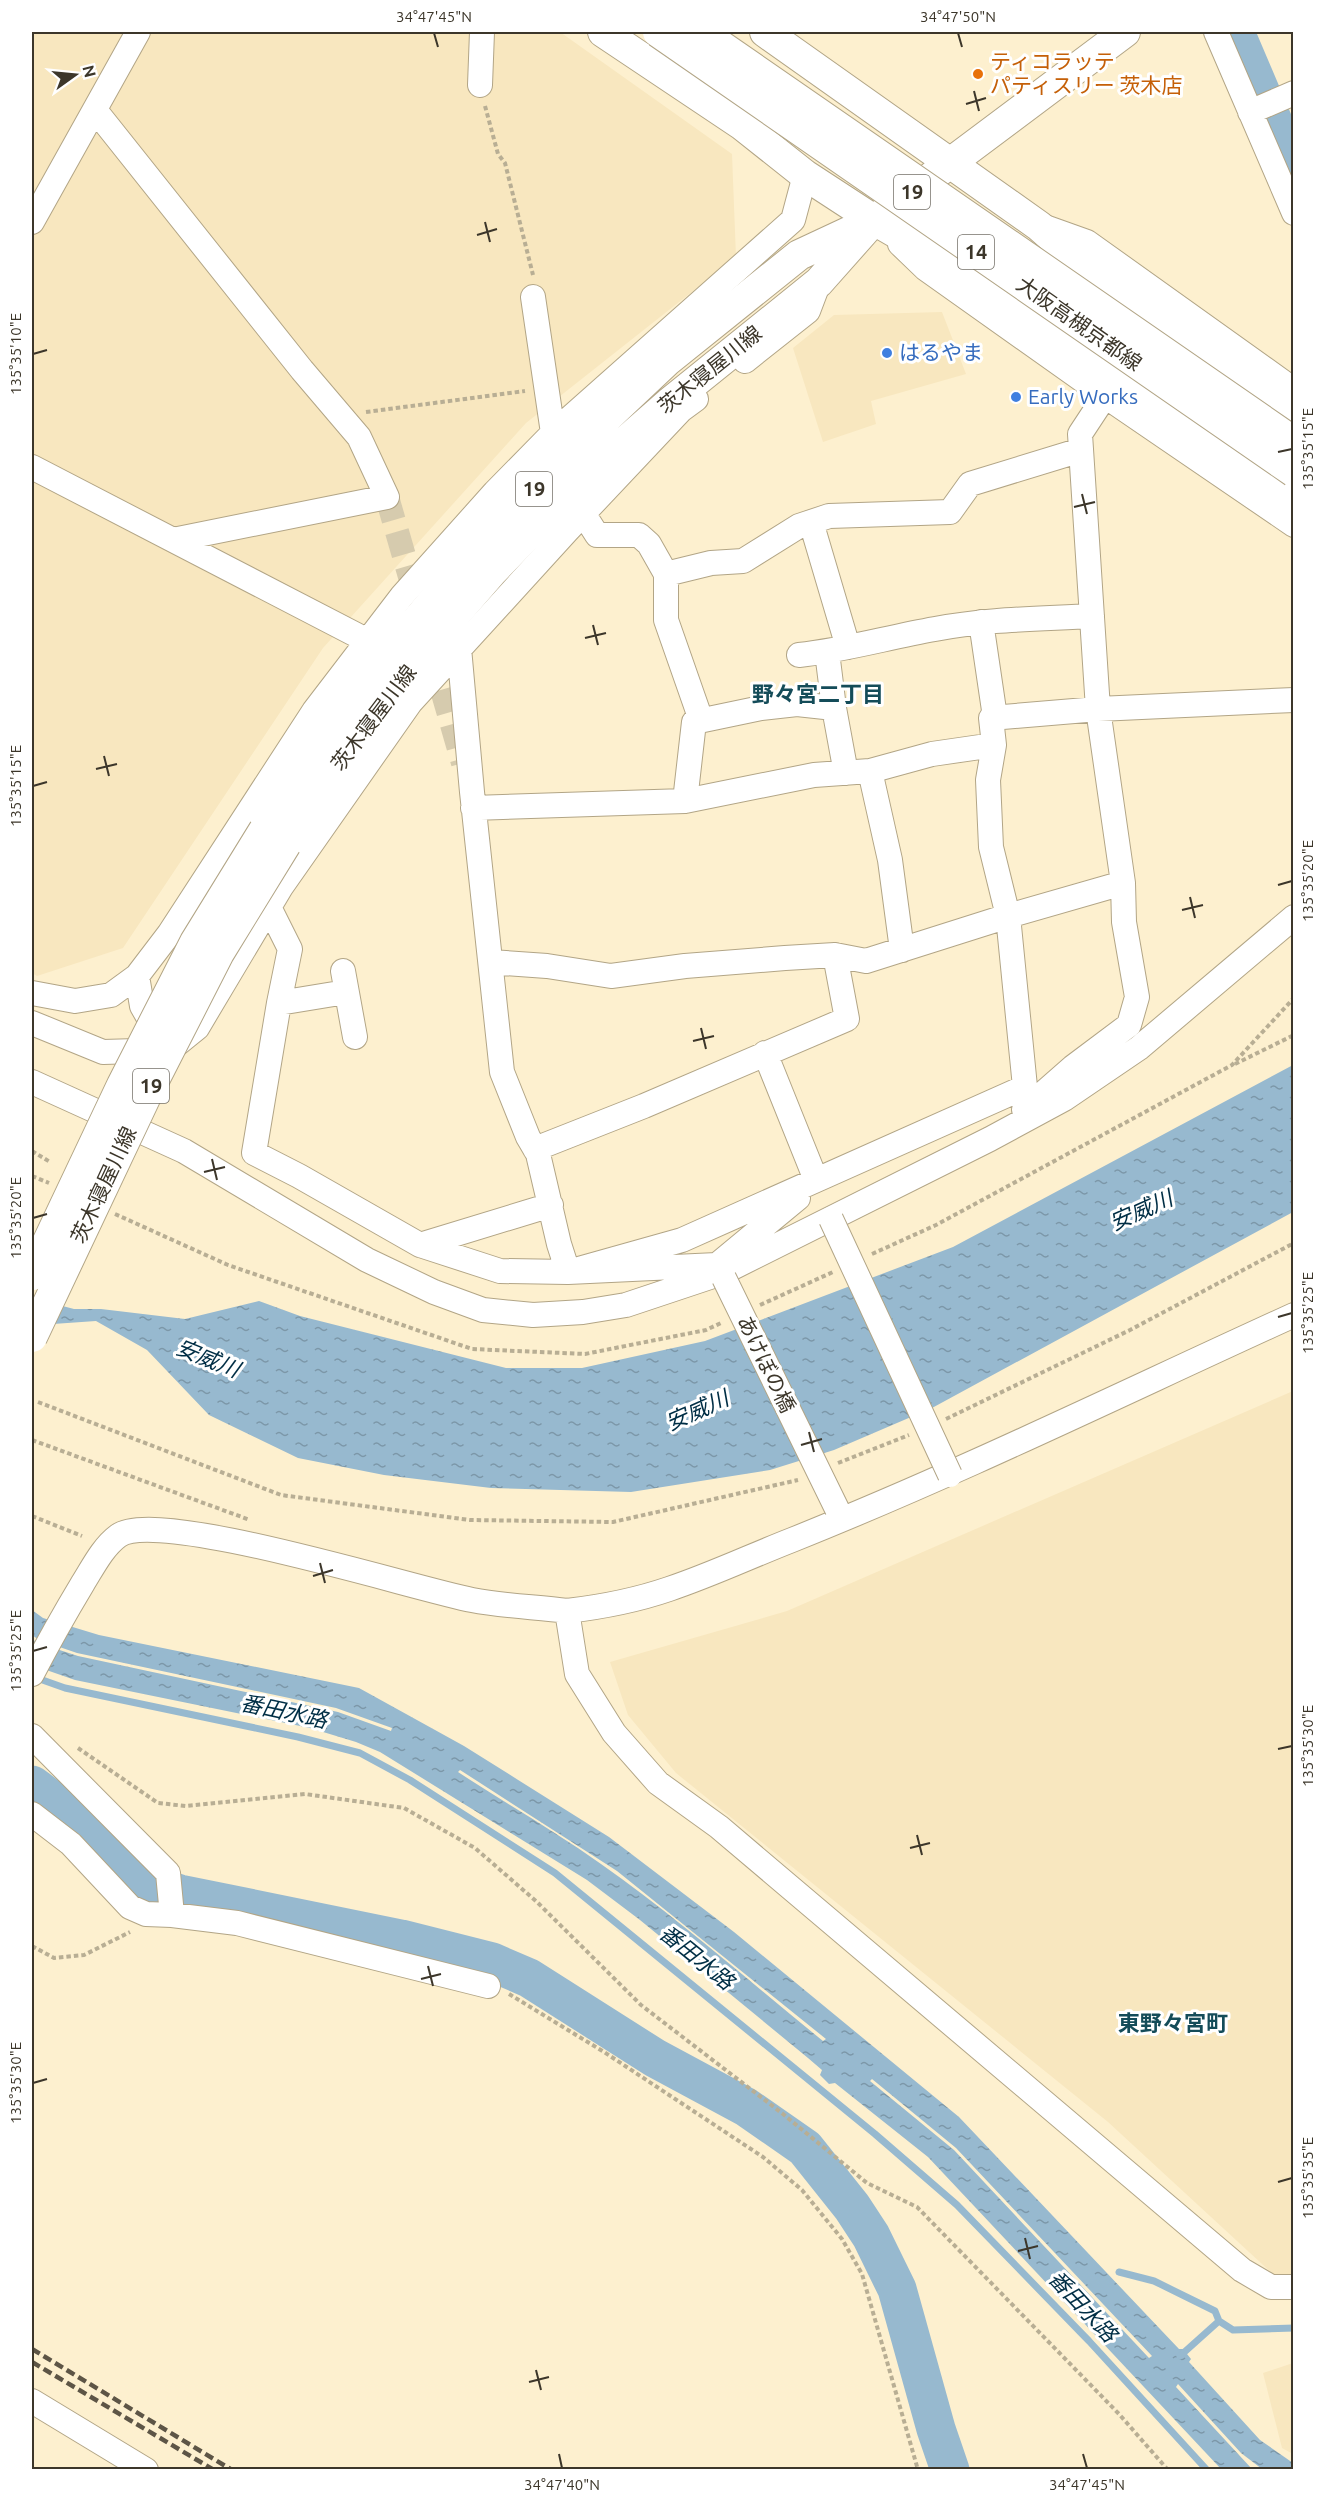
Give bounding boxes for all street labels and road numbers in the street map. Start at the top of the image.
road number: 19 [894,175,930,209]
road number: 14 [958,235,994,269]
street label: 大阪高槻京都線 [1012,271,1147,375]
street label: 茨木寝屋川線 [653,320,766,418]
road number: 19 [516,472,552,506]
street label: 茨木寝屋川線 [326,660,421,775]
road number: 19 [133,1069,169,1103]
street label: 茨木寝屋川線 [66,1122,141,1247]
street label: あけぼの橋 [733,1311,801,1416]

